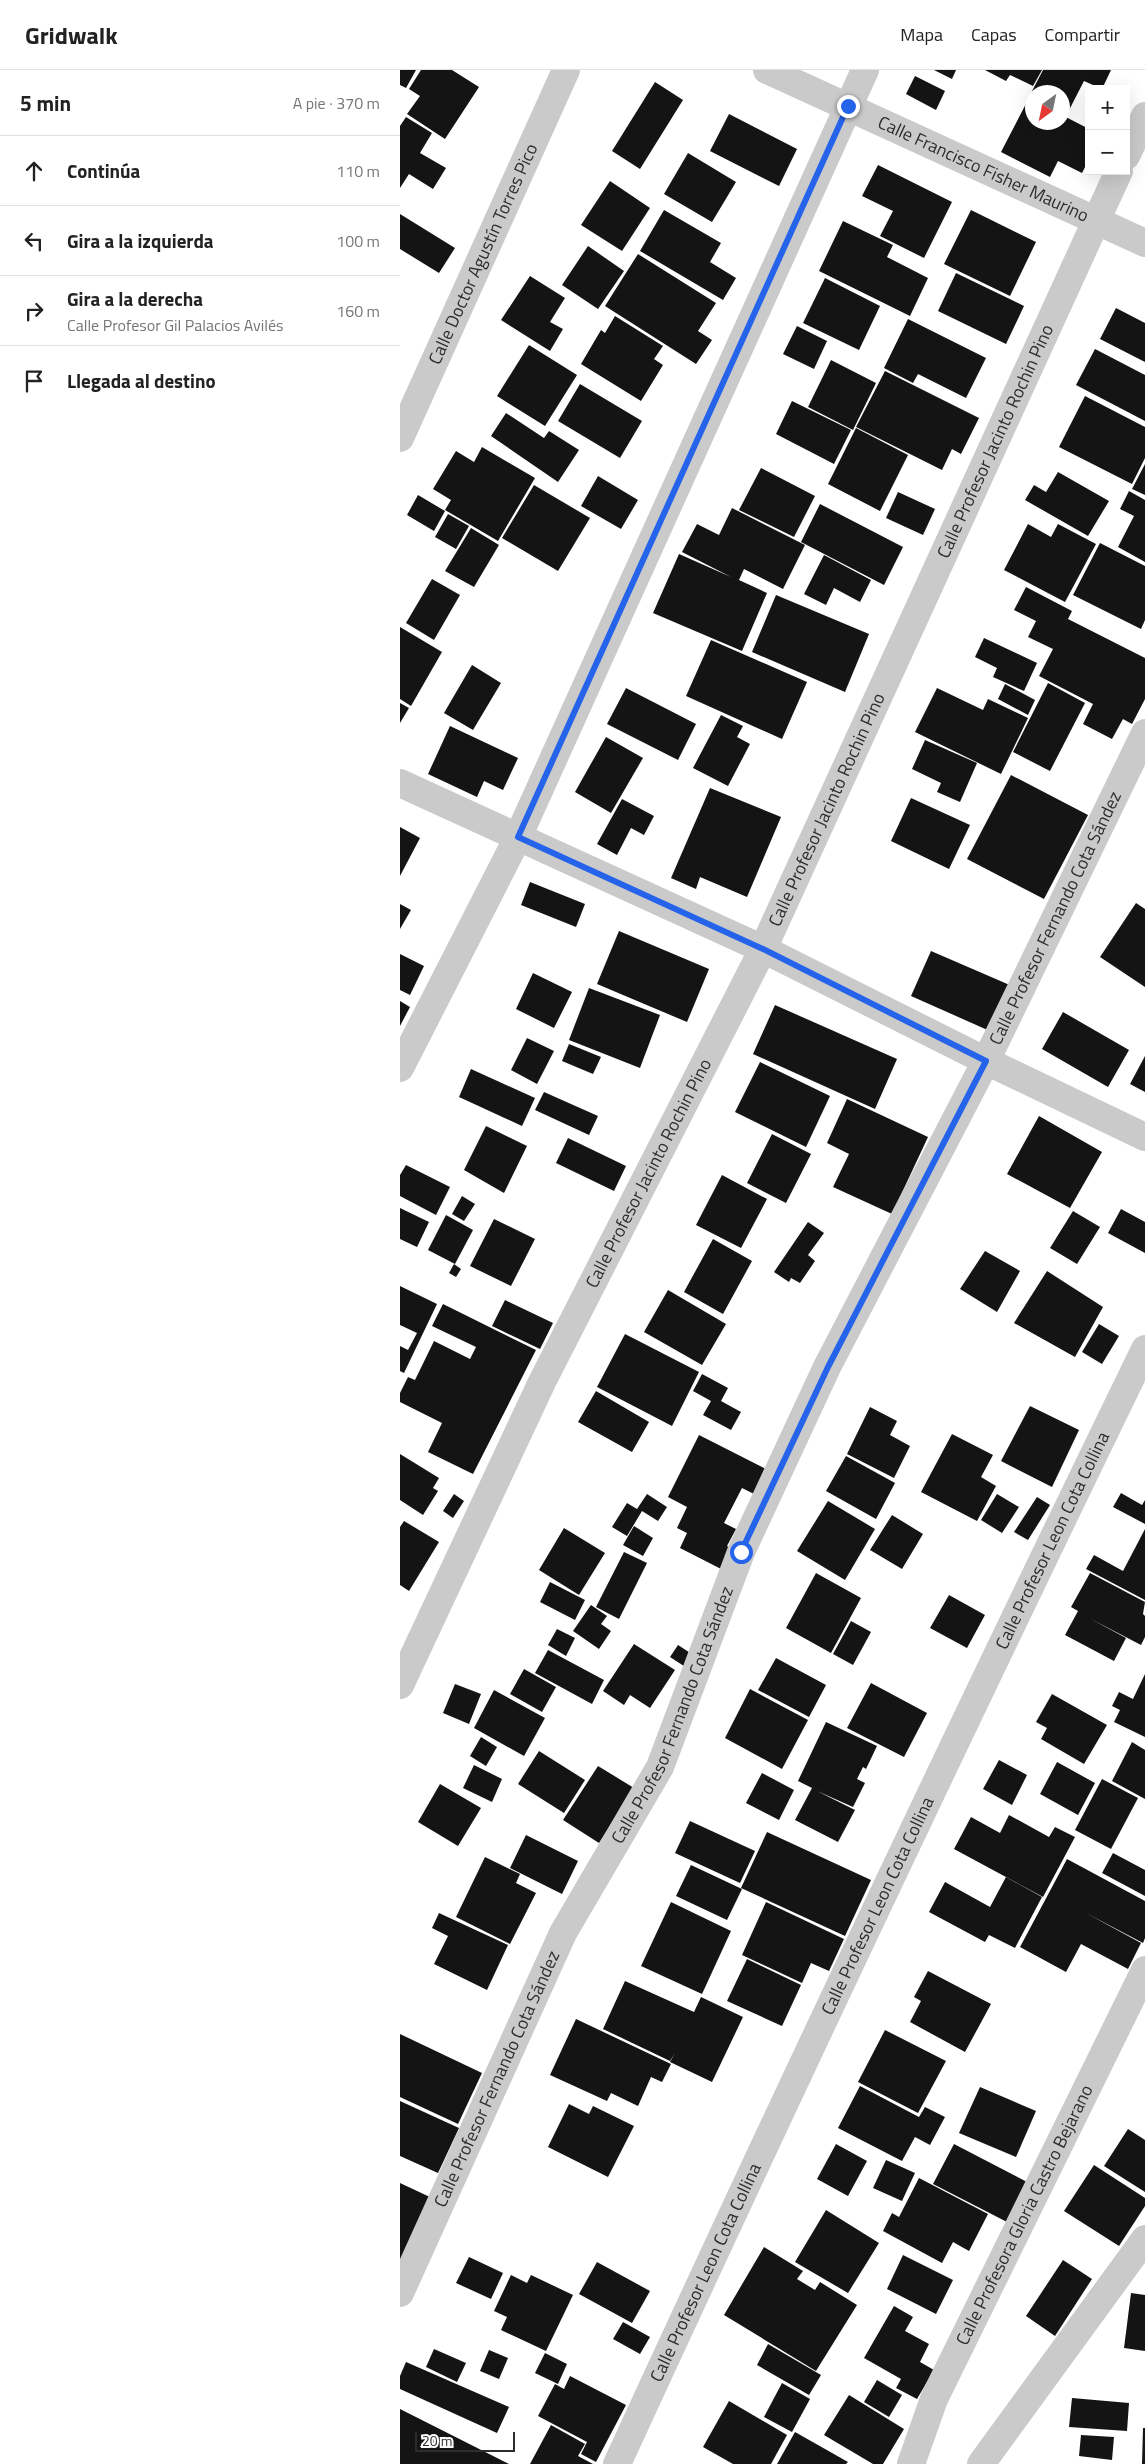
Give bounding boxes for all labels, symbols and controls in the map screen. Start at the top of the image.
text: Gridwalk [25,17,118,53]
text: Mapa [900,21,943,48]
text: Capas [971,21,1017,48]
text: Compartir [1045,21,1120,48]
north arrow [1025,85,1070,130]
map controls [1085,85,1130,175]
button: + [1085,85,1130,130]
text: 5 min [20,87,71,119]
text: A pie · 370 m [293,91,380,115]
route end [837,95,860,118]
street label: Calle Francisco Fisher Maurino [874,109,1094,229]
button: − [1085,130,1130,175]
street label: Calle Doctor Agustín Torres Pico [421,139,544,369]
text: Continúa [67,156,140,185]
icon: ahead [20,157,48,185]
text: 110 m [336,159,380,183]
text: Gira a la izquierda [67,226,214,255]
icon: left [20,227,48,255]
text: 100 m [336,229,380,253]
text: Gira a la derecha [67,284,203,313]
icon: right [20,297,48,325]
text: 160 m [336,299,380,323]
text: Calle Profesor Gil Palacios Avilés [67,313,283,337]
street label: Calle Profesor Jacinto Rochin Pino [930,320,1060,562]
text: Llegada al destino [67,366,216,395]
icon: arrive [20,367,48,395]
street label: Calle Profesor Jacinto Rochin Pino [761,688,892,931]
street label: Calle Profesor Fernando Cota Sández [982,786,1128,1049]
street label: Calle Profesor Jacinto Rochin Pino [578,1054,718,1292]
street label: Calle Profesor Leon Cota Collina [988,1427,1116,1654]
route start [730,1541,753,1564]
street label: Calle Profesor Fernando Cota Sández [604,1582,740,1849]
street label: Calle Profesor Leon Cota Collina [814,1792,941,2019]
street label: Calle Profesor Fernando Cota Sández [427,1946,566,2211]
street label: Calle Profesora Gloria Castro Bejarano [949,2080,1100,2350]
street label: Calle Profesor Leon Cota Collina [643,2158,768,2386]
scale bar [415,2429,515,2452]
text: 20 m [422,2430,452,2451]

